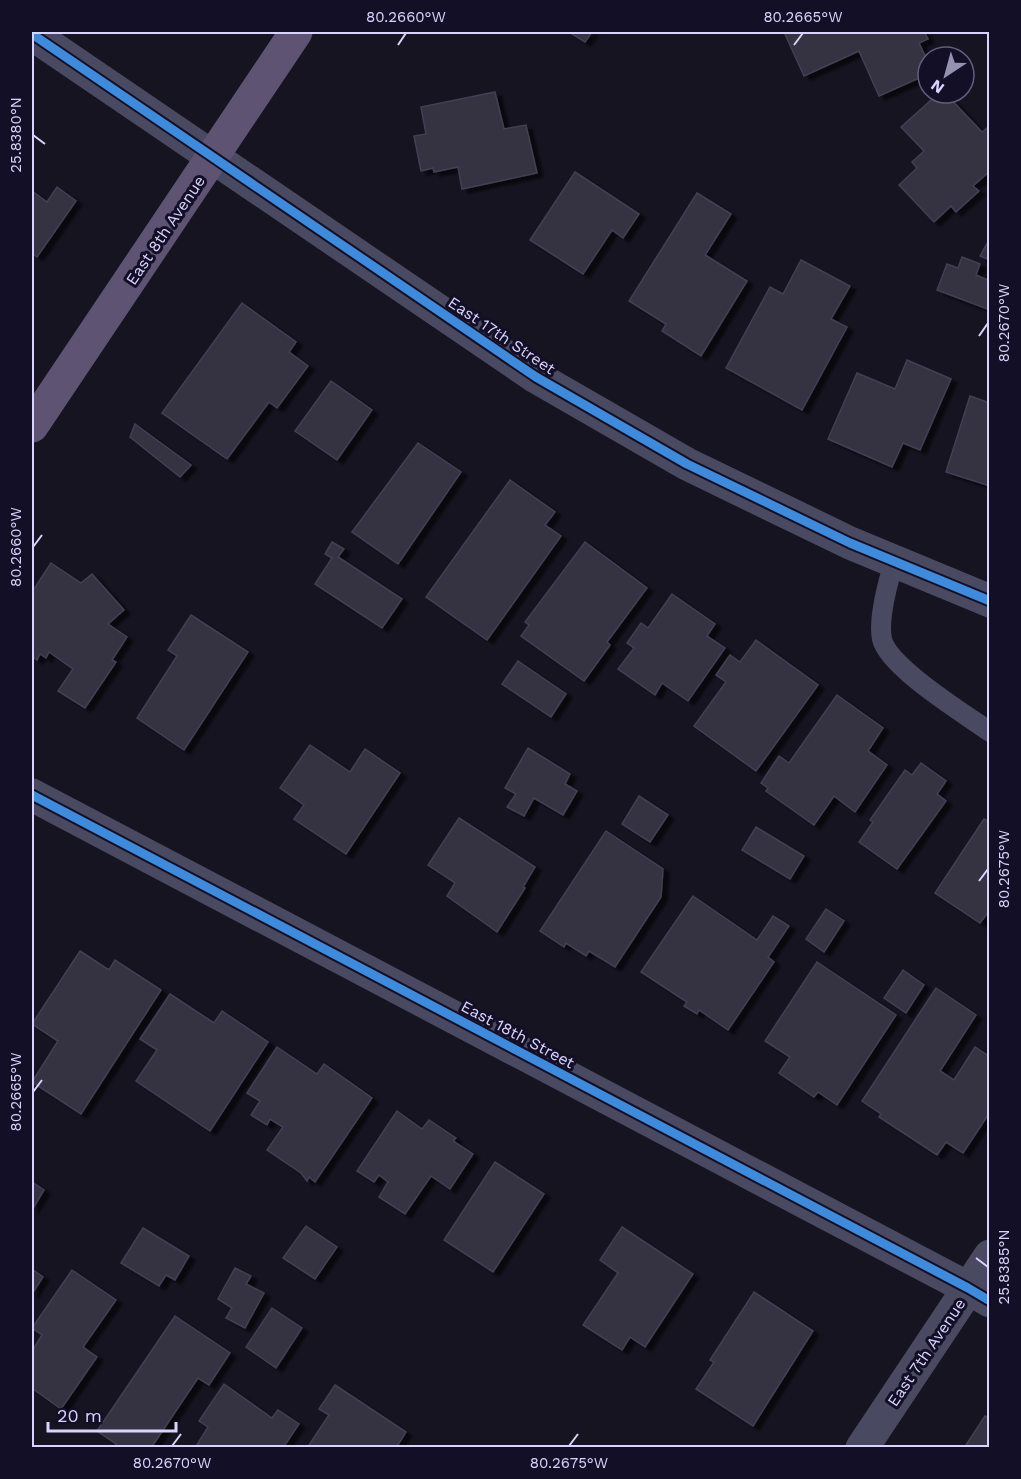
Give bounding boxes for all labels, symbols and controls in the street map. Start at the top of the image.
text: 80.2660°W [366,8,446,26]
text: 80.2665°W [763,8,843,26]
north arrow [916,45,976,105]
text: N [927,76,948,98]
text: 25.8380°N [7,97,25,173]
street label: East 8th Avenue [122,172,209,289]
text: 80.2670°W [995,284,1013,362]
street label: East 17th Street [445,293,559,378]
text: 80.2660°W [7,507,25,587]
text: 80.2675°W [995,830,1013,908]
street label: East 18th Street [458,997,578,1073]
text: 80.2665°W [7,1052,25,1132]
text: 25.8385°N [995,1229,1013,1305]
street label: East 7th Avenue [883,1295,970,1410]
scale bar [48,1395,176,1433]
text: 20 m [57,1405,102,1426]
text: 80.2670°W [133,1454,211,1472]
text: 80.2675°W [530,1454,608,1472]

